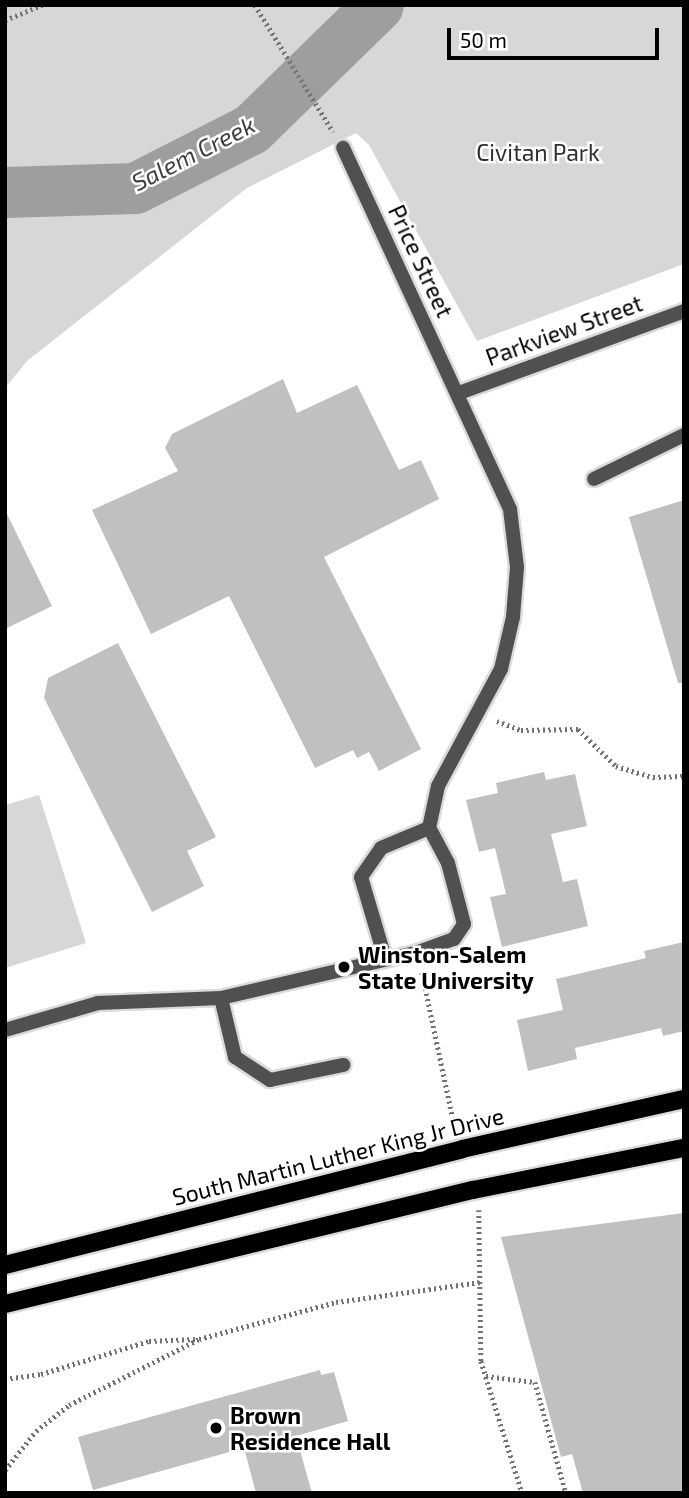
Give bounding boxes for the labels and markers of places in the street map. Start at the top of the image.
place label: Winston-Salem State University [358,940,534,994]
marker: Winston-Salem State University [336,959,352,975]
place label: Brown Residence Hall [230,1401,390,1455]
marker: Brown Residence Hall [208,1420,224,1436]

